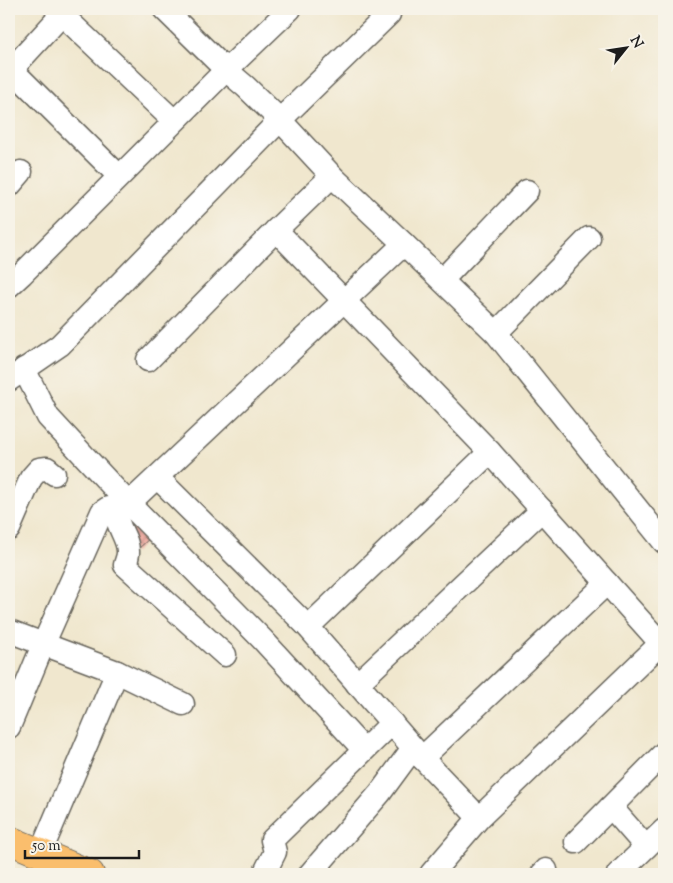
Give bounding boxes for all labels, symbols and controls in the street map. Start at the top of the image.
north arrow [600,22,650,72]
text: N [624,33,647,52]
scale bar [25,828,139,860]
text: 50 m [31,836,61,857]

